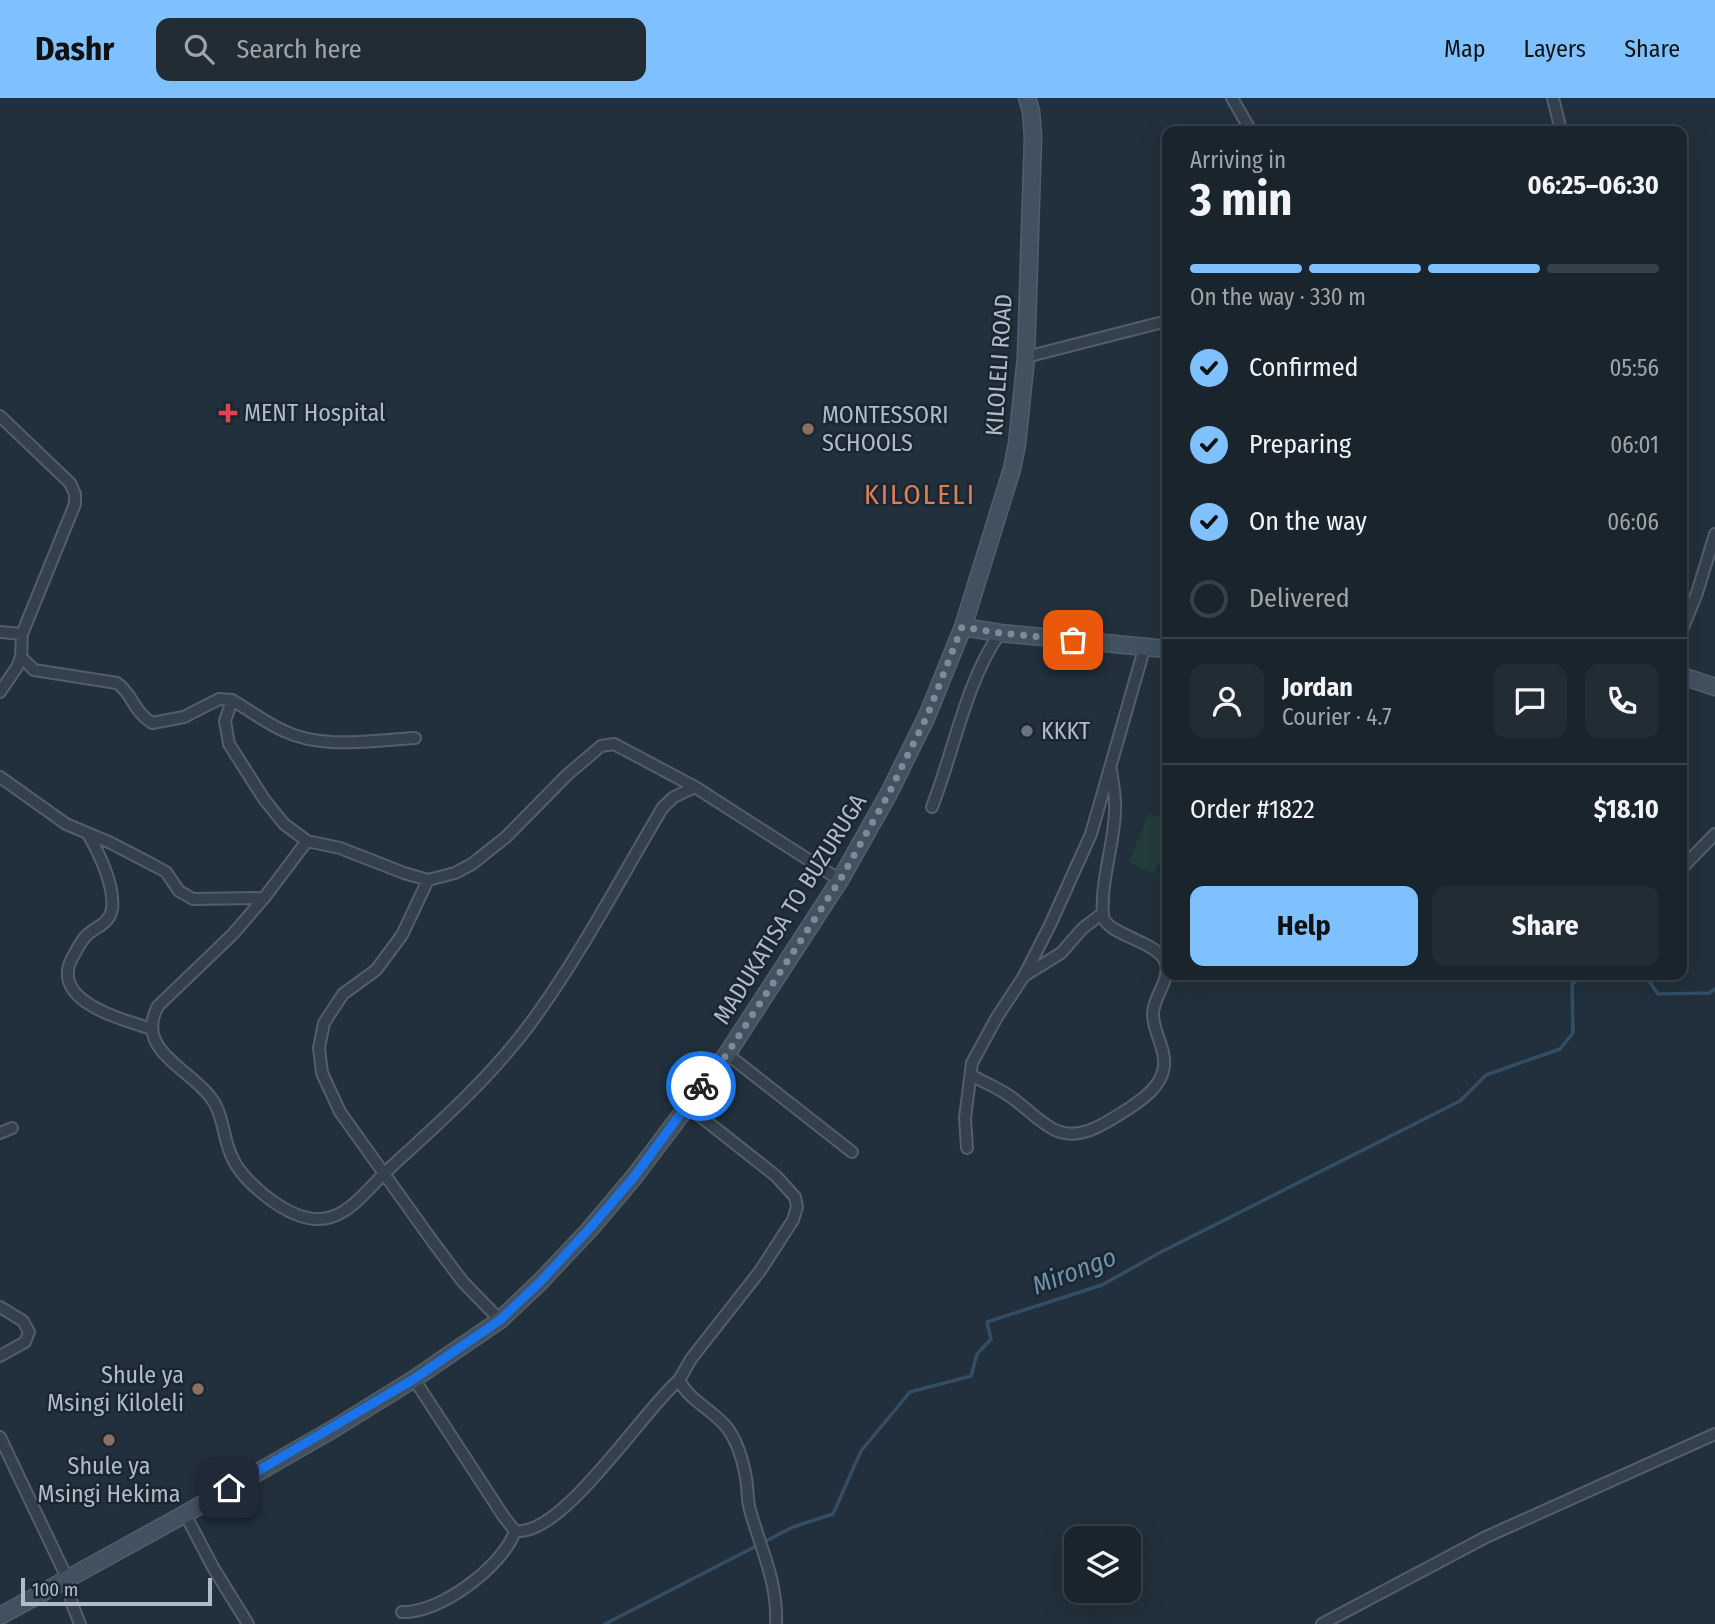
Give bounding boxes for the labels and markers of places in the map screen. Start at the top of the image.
place label: MENT Hospital [244,399,385,427]
place label: MONTESSORI SCHOOLS [822,401,949,457]
marker: MENT Hospital [218,403,238,423]
marker: MONTESSORI SCHOOLS [800,421,816,437]
pin [1043,610,1103,670]
place label: KKKT [1041,717,1090,745]
marker: KKKT [1019,723,1035,739]
place label: Shule ya Msingi Kiloleli [47,1361,184,1417]
marker: Shule ya Msingi Kiloleli [190,1381,206,1397]
marker: Shule ya Msingi Hekima [101,1432,117,1448]
place label: Shule ya Msingi Hekima [38,1452,180,1508]
pin [199,1458,259,1518]

